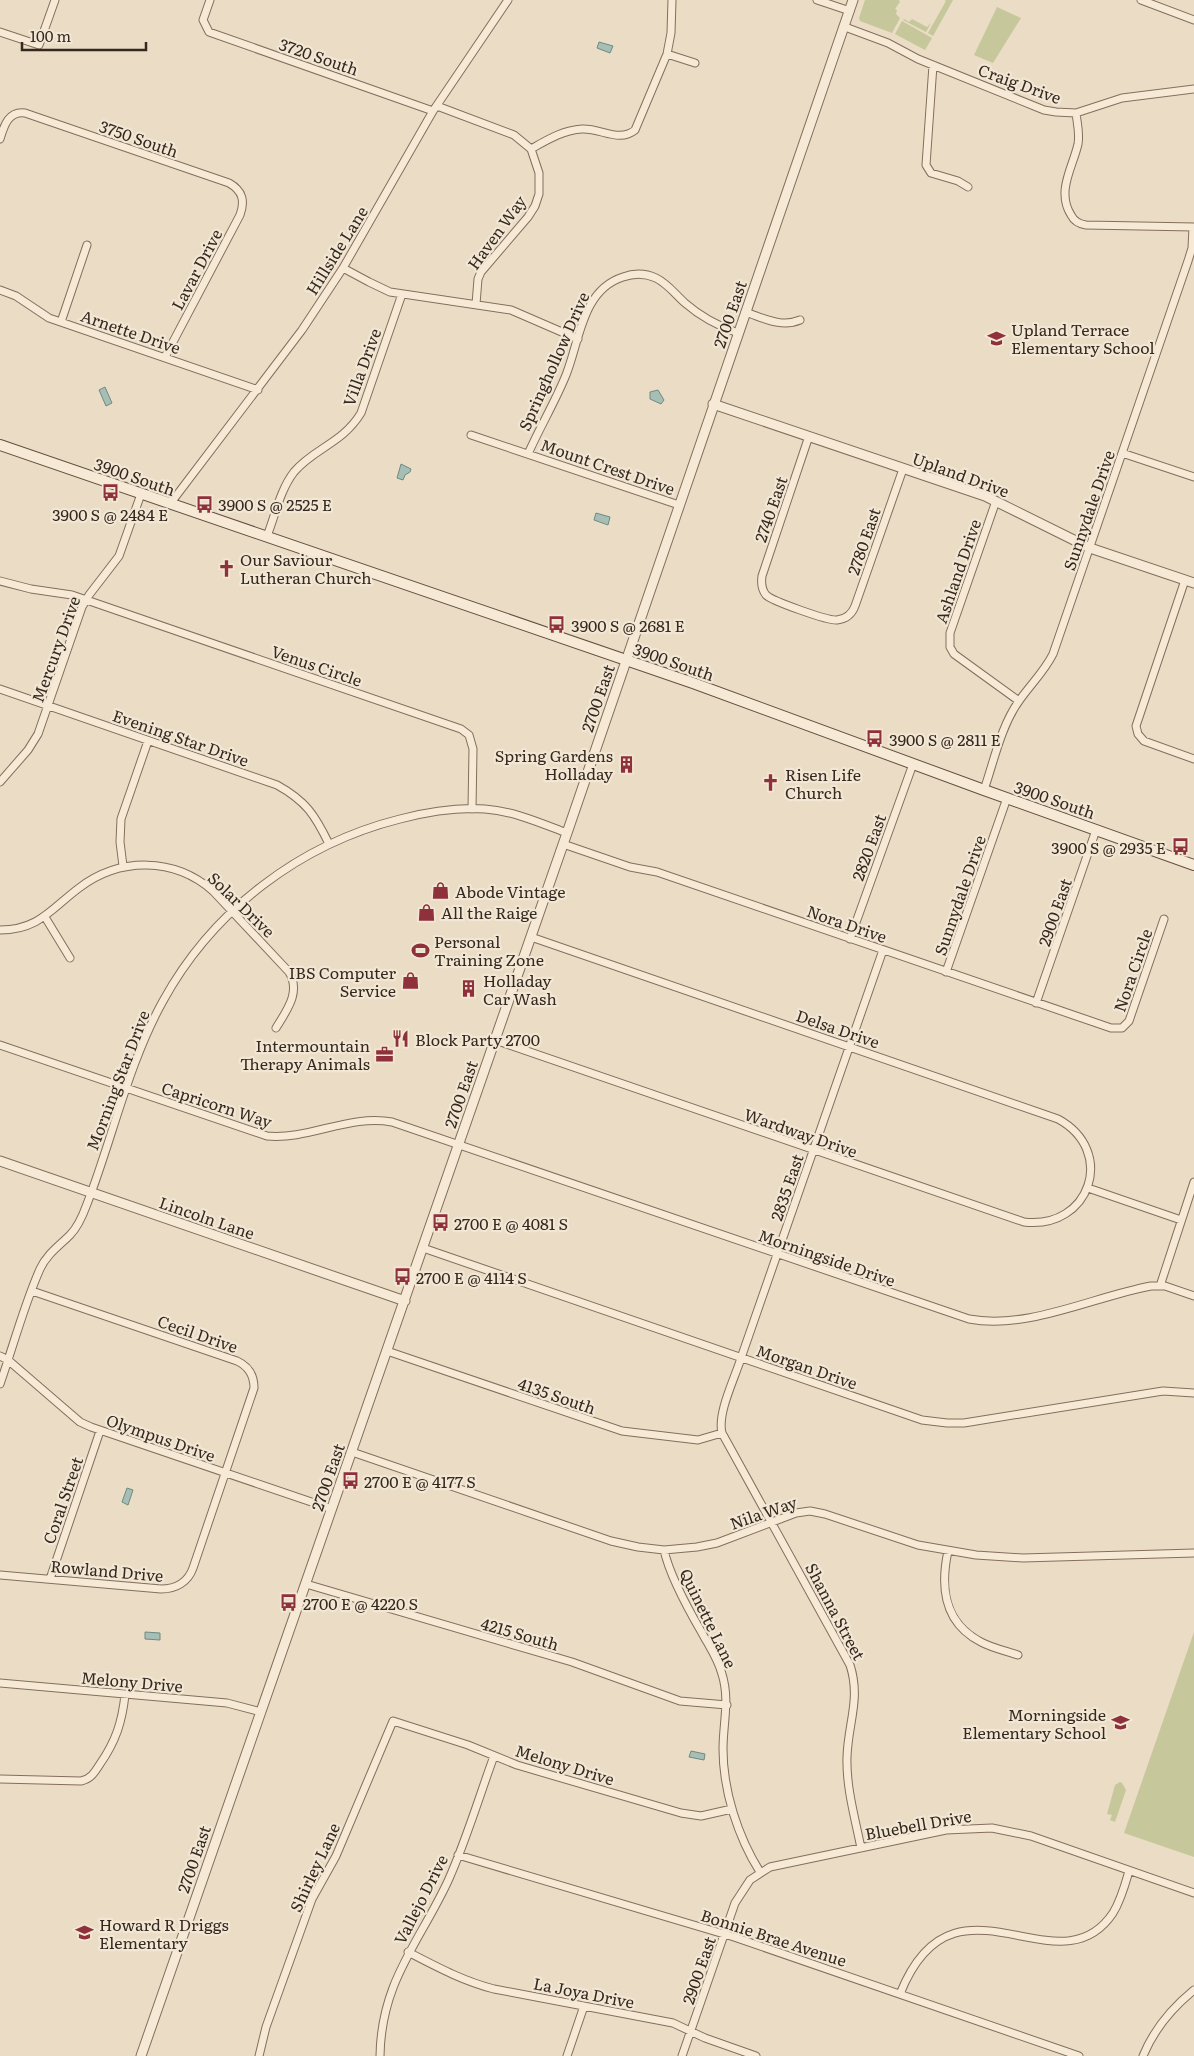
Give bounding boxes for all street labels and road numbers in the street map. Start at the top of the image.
street label: 3720 South [276,31,362,81]
street label: Craig Drive [975,57,1065,109]
street label: 3750 South [96,113,182,163]
street label: Haven Way [461,189,532,274]
street label: Hillside Lane [299,201,373,299]
street label: Lavar Drive [165,224,227,314]
street label: 2700 East [706,277,752,351]
street label: Springhollow Drive [512,288,594,434]
street label: Arnette Drive [78,303,184,359]
street label: Villa Drive [336,325,386,409]
street label: Mount Crest Drive [538,432,678,500]
street label: Upland Drive [909,445,1013,503]
street label: Sunnydale Drive [1056,447,1120,573]
street label: 3900 South [91,451,179,501]
street label: 2740 East [748,472,793,545]
street label: 2780 East [840,504,886,578]
street label: Ashland Drive [928,516,986,626]
street label: Mercury Drive [25,593,85,705]
street label: 3900 South [630,636,718,686]
street label: Venus Circle [268,638,366,692]
street label: 2700 East [574,661,620,735]
street label: Evening Star Drive [110,702,252,772]
street label: 3900 South [1011,774,1099,824]
street label: 2820 East [845,810,891,884]
street label: Sunnydale Drive [927,832,991,958]
street label: Solar Drive [203,866,281,942]
street label: 2900 East [1031,874,1077,949]
street label: Nora Drive [804,898,890,948]
street label: Nora Circle [1107,925,1157,1015]
street label: Delsa Drive [793,1003,883,1053]
street label: Morning Star Drive [79,1007,155,1153]
street label: 2700 East [437,1057,483,1131]
street label: Capricorn Way [159,1075,276,1133]
street label: Wardway Drive [741,1101,861,1163]
street label: 2835 East [763,1150,809,1224]
street label: Lincoln Lane [156,1189,258,1245]
street label: Morningside Drive [755,1222,899,1292]
street label: Cecil Drive [155,1308,241,1358]
street label: Morgan Drive [753,1337,861,1395]
street label: 4135 South [515,1370,600,1420]
street label: Olympus Drive [103,1407,219,1467]
street label: 2700 East [304,1440,350,1514]
street label: Coral Street [36,1453,88,1547]
street label: Nila Way [726,1489,801,1535]
street label: Rowland Drive [50,1553,164,1587]
street label: Shanna Street [800,1558,872,1664]
street label: Quinette Lane [675,1564,743,1672]
street label: 4215 South [478,1610,562,1656]
street label: Melony Drive [80,1665,184,1697]
street label: Melony Drive [513,1738,617,1790]
street label: Bluebell Drive [863,1803,973,1845]
street label: Shirley Lane [283,1818,345,1916]
street label: 2700 East [170,1822,216,1896]
street label: Vallejo Drive [387,1850,453,1948]
street label: Bonnie Brae Avenue [698,1902,850,1972]
street label: 2900 East [675,1932,721,2007]
street label: La Joya Drive [532,1970,636,2014]

